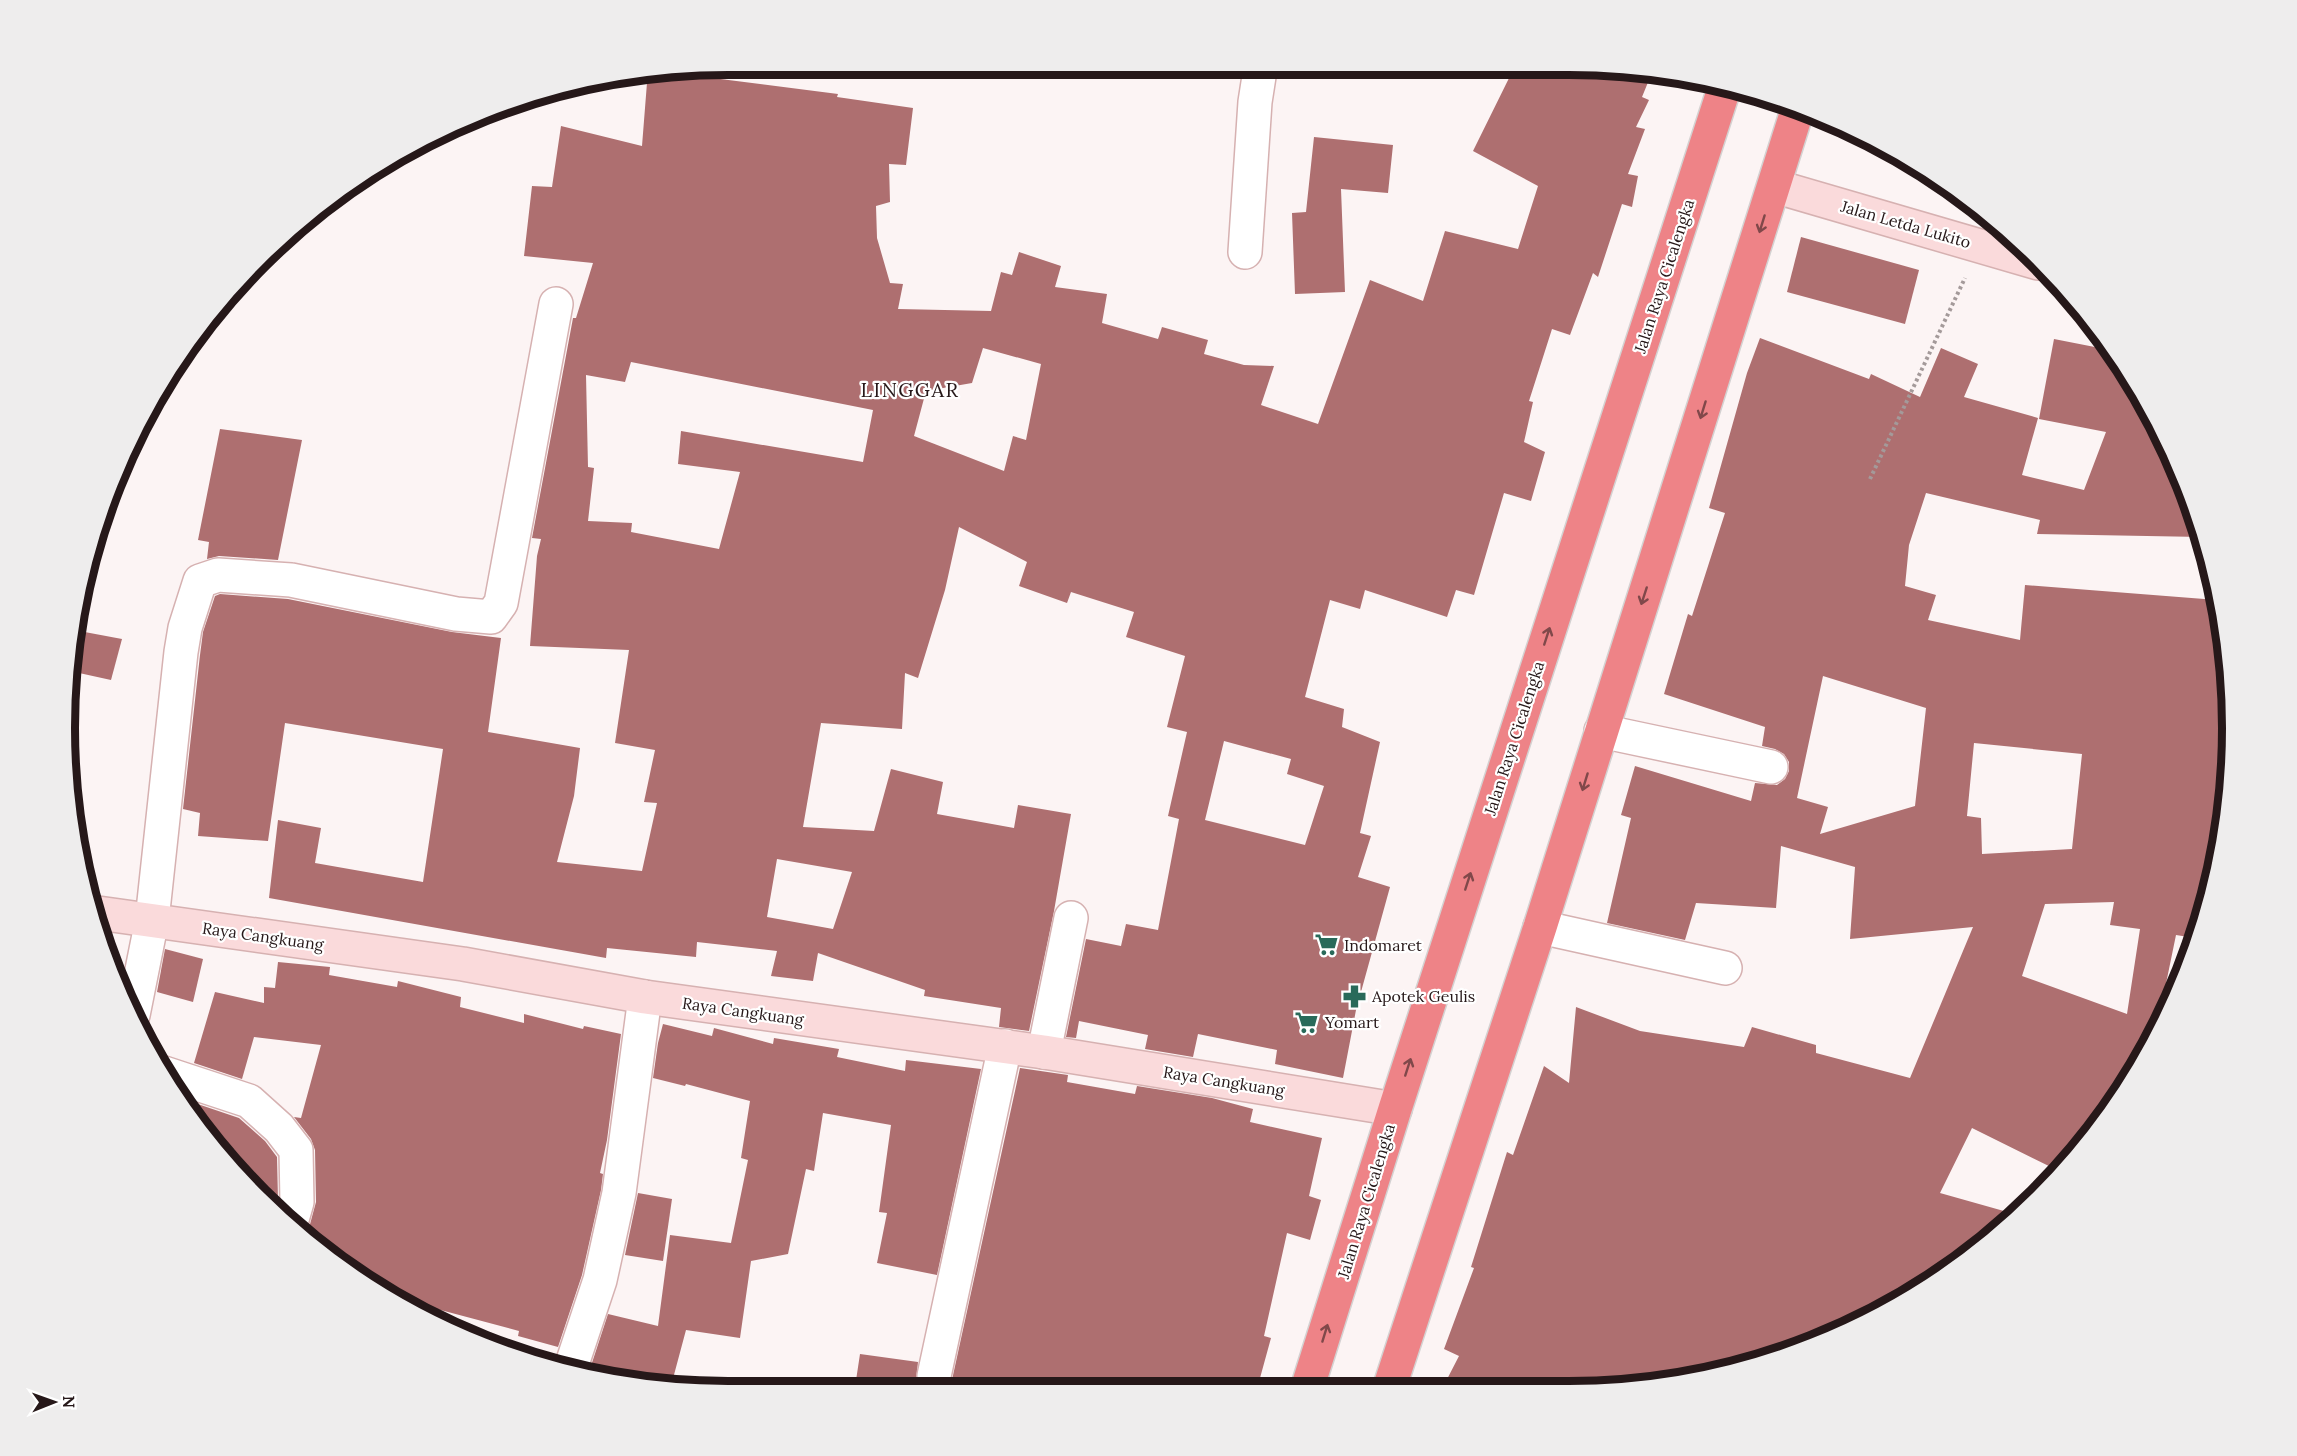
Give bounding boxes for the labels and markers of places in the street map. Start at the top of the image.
supermarket icon: Indomaret [1313,932,1339,958]
place label: Indomaret [1344,935,1423,955]
pharmacy icon: Apotek Geulis [1341,983,1367,1009]
place label: Apotek Geulis [1371,986,1475,1006]
supermarket icon: Yomart [1294,1009,1320,1035]
place label: Yomart [1324,1012,1380,1032]

